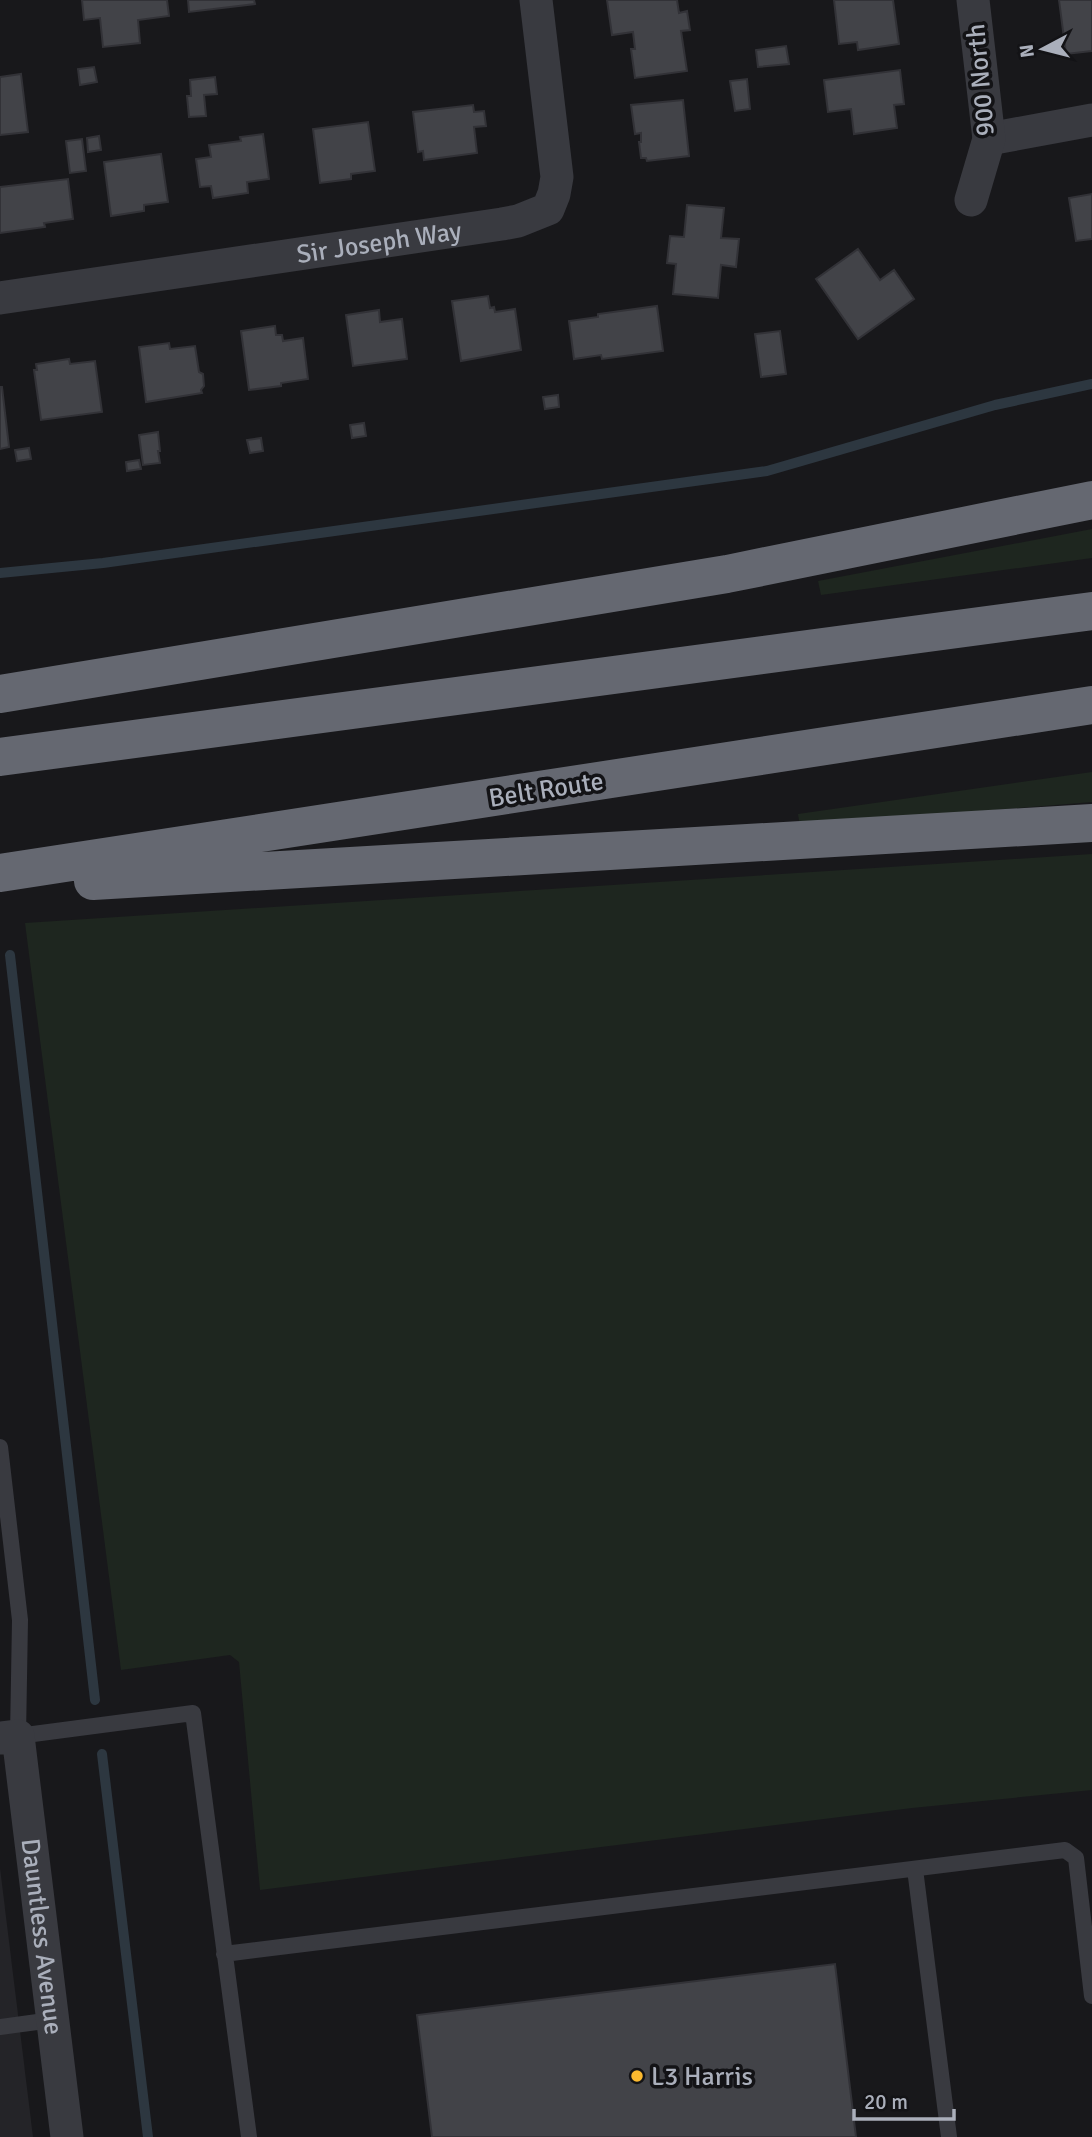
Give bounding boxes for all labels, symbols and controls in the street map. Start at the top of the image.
north arrow [1008,14,1078,84]
street label: 900 North [960,23,1002,137]
text: N [1014,43,1040,59]
street label: Sir Joseph Way [294,215,464,271]
street label: Belt Route [487,765,606,815]
street label: Dauntless Avenue [14,1837,69,2037]
place label: L3 Harris [651,2061,753,2093]
marker: L3 Harris [629,2068,645,2084]
scale bar [854,2078,954,2122]
text: 20 m [864,2089,908,2115]

